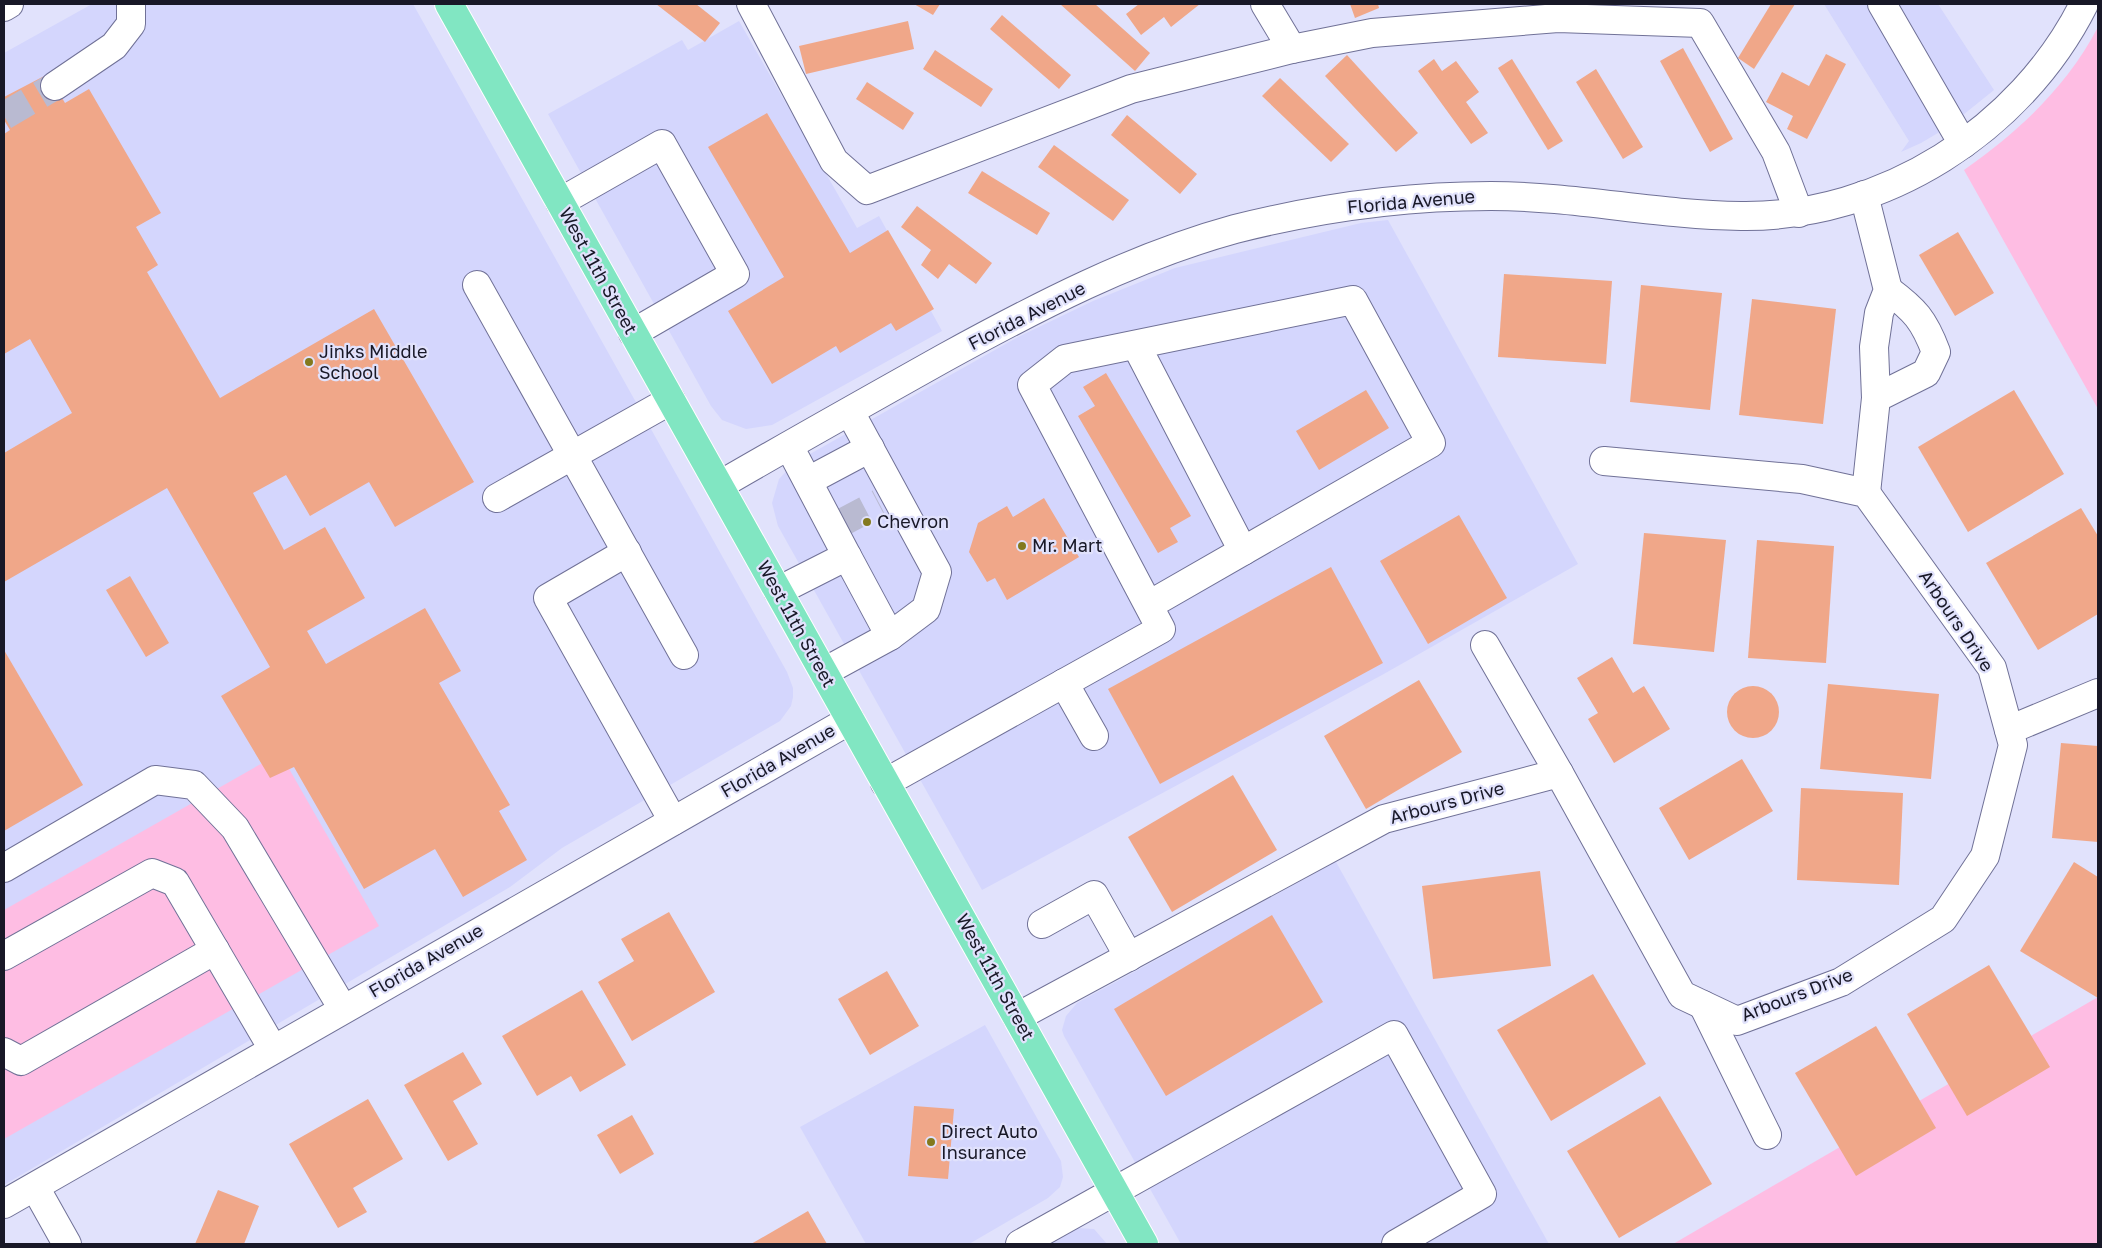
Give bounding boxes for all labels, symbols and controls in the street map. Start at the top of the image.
street label: Florida Avenue [1346,184,1476,218]
street label: West 11th Street [555,203,643,338]
street label: Florida Avenue [964,276,1089,354]
place label: Jinks Middle School [319,340,428,383]
marker: Jinks Middle School [303,356,315,368]
place label: Chevron [877,510,949,532]
marker: Chevron [861,516,873,528]
place label: Mr. Mart [1032,534,1102,556]
marker: Mr. Mart [1016,540,1028,552]
street label: West 11th Street [753,556,841,691]
street label: Arbours Drive [1915,566,1999,675]
street label: Florida Avenue [716,719,839,802]
street label: Arbours Drive [1387,776,1506,828]
street label: West 11th Street [952,909,1040,1044]
street label: Florida Avenue [364,919,487,1002]
street label: Arbours Drive [1738,963,1855,1025]
place label: Direct Auto Insurance [941,1120,1038,1163]
marker: Direct Auto Insurance [925,1136,937,1148]

